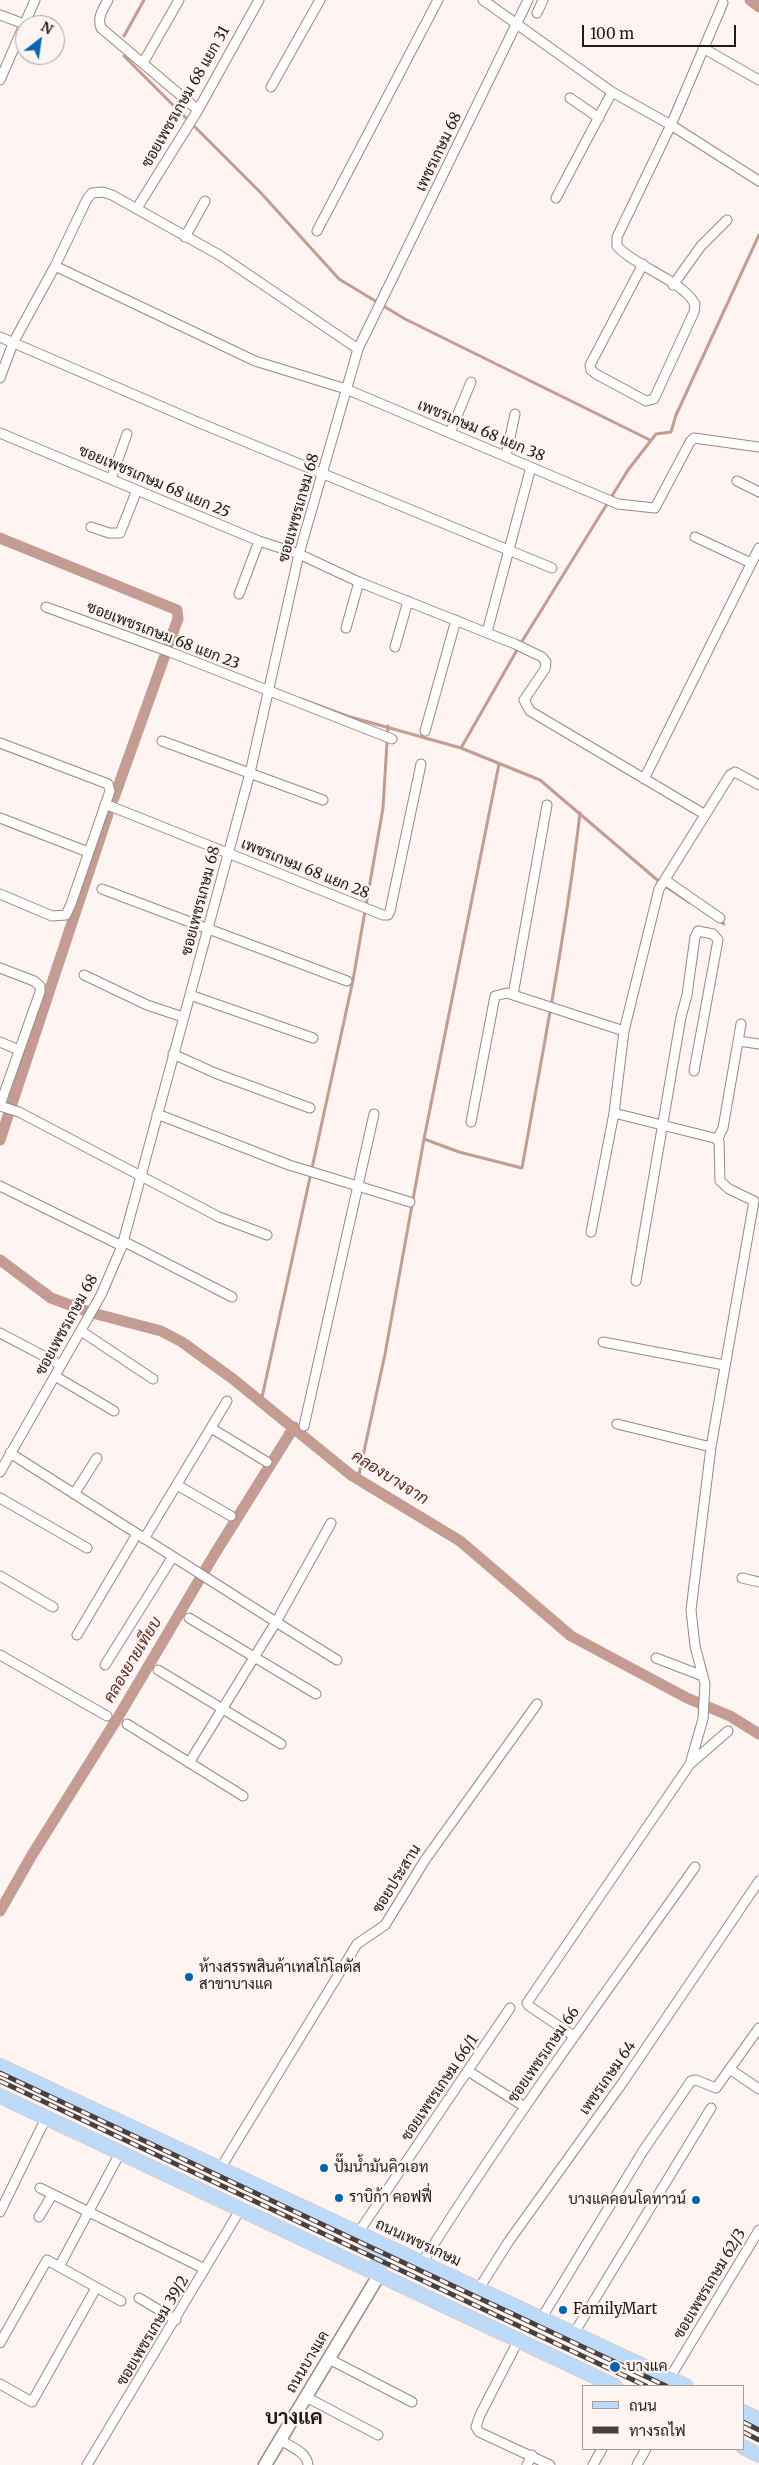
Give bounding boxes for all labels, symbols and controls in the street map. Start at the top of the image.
north arrow [15,15,65,65]
scale bar [584,15,738,47]
text: N [38,17,56,38]
street label: ซอยเพชรเกษม 68 แยก 31 [138,23,234,171]
text: 100 m [590,24,634,43]
street label: เพชรเกษม 68 [412,109,466,195]
street label: เพชรเกษม 68 แยก 38 [415,396,547,466]
street label: ซอยเพชรเกษม 68 แยก 25 [76,442,232,522]
street label: ซอยเพชรเกษม 68 [275,451,323,565]
street label: ซอยเพชรเกษม 68 แยก 23 [84,598,242,674]
street label: เพชรเกษม 68 แยก 28 [238,835,372,903]
street label: ซอยเพชรเกษม 68 [178,844,224,958]
street label: ซอยเพชรเกษม 68 [32,1271,102,1379]
water label: คลองบางจาก [348,1447,432,1509]
water label: คลองยายเทียบ [100,1614,166,1706]
street label: ซอยประสาน [369,1841,425,1917]
place label: ห้างสรรพสินค้าเทสโก้โลตัส สาขาบางแค [199,1959,361,1994]
marker: ห้างสรรพสินค้าเทสโก้โลตัส สาขาบางแค [183,1971,195,1983]
street label: ซอยเพชรเกษม 66 [504,2004,584,2106]
street label: ซอยเพชรเกษม 66/1 [398,2031,482,2145]
street label: เพชรเกษม 64 [576,2037,640,2119]
place label: ปั๊มน้ำมันคิวเอท [334,2159,429,2177]
marker: ปั๊มน้ำมันคิวเอท [318,2162,330,2174]
place label: ราบิก้า คอฟฟี่ [349,2189,432,2207]
place label: บางแคคอนโดทาวน์ [568,2191,686,2209]
marker: ราบิก้า คอฟฟี่ [333,2192,345,2204]
marker: บางแคคอนโดทาวน์ [690,2194,702,2206]
street label: ถนนเพชรเกษม [372,2215,464,2271]
street label: ซอยเพชรเกษม 62/3 [670,2225,750,2343]
street label: ซอยเพชรเกษม 39/2 [113,2273,193,2389]
place label: FamilyMart [573,2301,657,2319]
marker: FamilyMart [557,2304,569,2316]
street label: ถนนบางแค [282,2328,334,2396]
place label: บางแค [626,2358,667,2376]
marker: บางแค [608,2360,622,2374]
legend [582,2385,744,2450]
text: ถนน [629,2396,657,2415]
district label: บางแค [265,2406,323,2430]
text: ทางรถไฟ [629,2421,686,2440]

